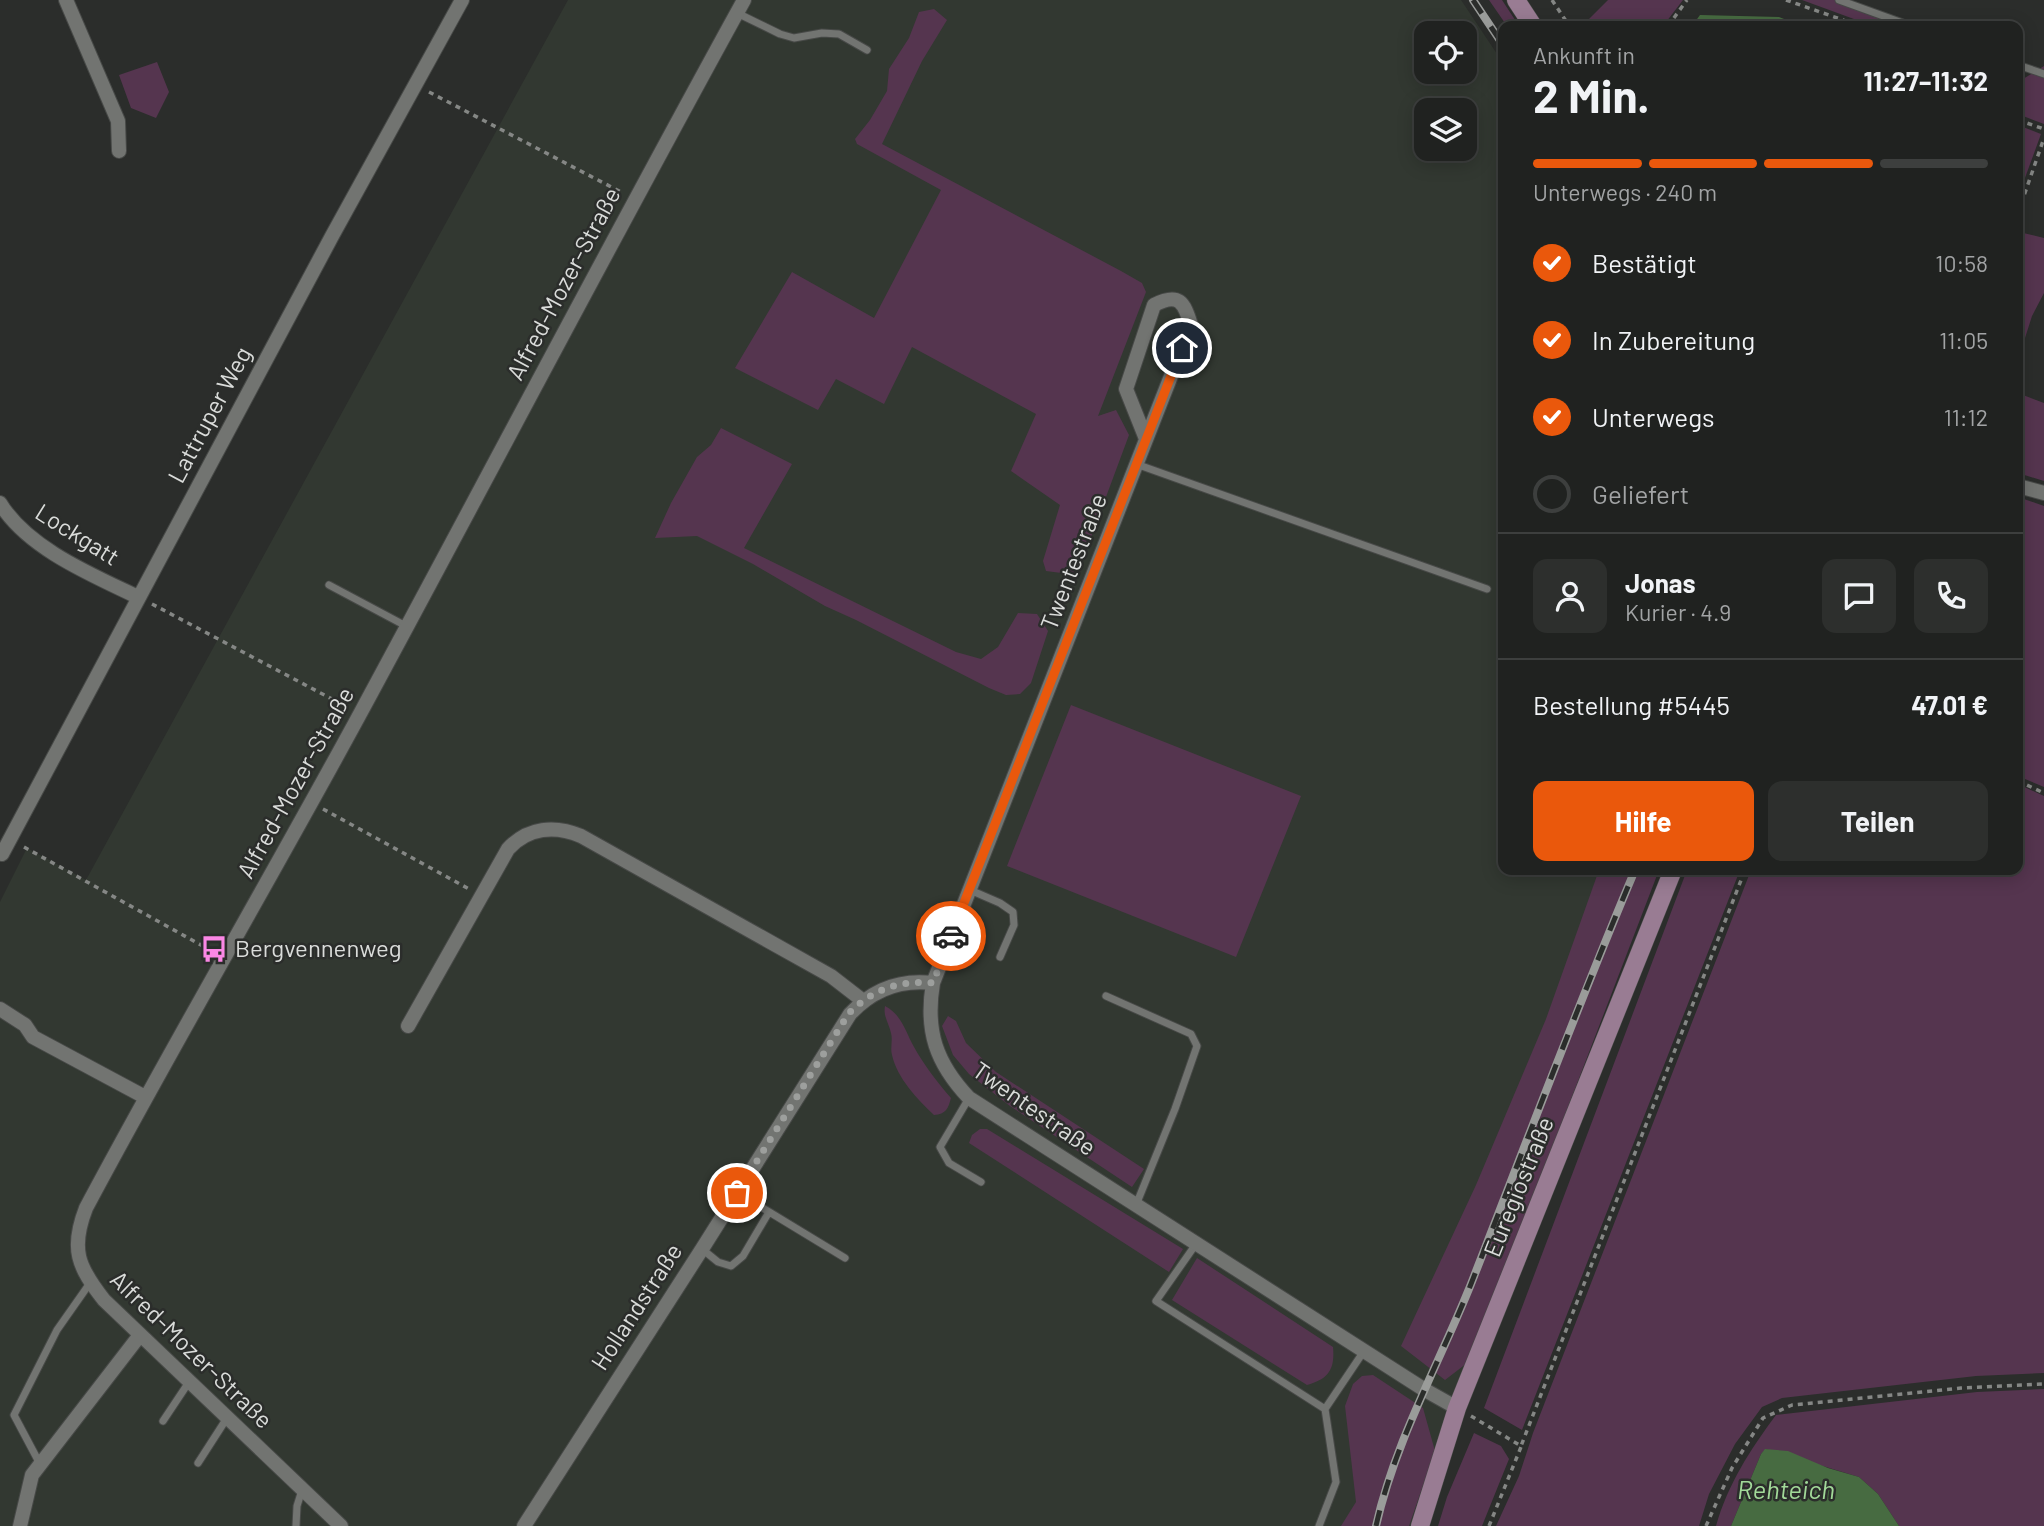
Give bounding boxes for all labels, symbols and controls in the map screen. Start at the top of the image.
map controls [1414,21,1477,161]
button: locate [1414,21,1477,84]
text: Ankunft in [1533,41,1635,69]
text: 11:27–11:32 [1863,65,1988,96]
text: 2 Min. [1533,67,1650,122]
button: layers [1414,98,1477,161]
text: Unterwegs · 240 m [1533,178,1717,206]
street label: Alfred-Mozer-Straße [500,182,626,385]
icon: check [1533,244,1571,282]
text: Bestätigt [1592,247,1697,278]
text: 10:58 [1935,249,1988,277]
pin [1152,318,1212,378]
icon: check [1533,321,1571,359]
text: In Zubereitung [1592,324,1755,355]
text: 11:05 [1939,326,1988,354]
icon: home [1163,329,1201,367]
street label: Lattruper Weg [161,341,257,487]
icon: check [1533,398,1571,436]
text: Unterwegs [1592,401,1714,432]
text: 11:12 [1944,403,1988,431]
text: Geliefert [1592,478,1689,509]
street label: Twentestraße [1033,489,1112,634]
street label: Lockgatt [31,497,125,571]
button: person [1533,559,1607,633]
button: chat [1822,559,1896,633]
button: phone [1914,559,1988,633]
text: Jonas [1625,567,1696,598]
text: Kurier · 4.9 [1625,598,1731,626]
street label: Alfred-Mozer-Straße [230,682,359,883]
text: Bestellung #5445 [1533,689,1730,720]
text: 47.01 € [1911,689,1988,720]
button: Hilfe [1533,781,1754,861]
button: Teilen [1768,781,1988,861]
courier [916,901,986,971]
icon: car [932,917,970,955]
place label: Bergvennenweg [235,933,402,962]
bus stop icon: Bergvennenweg [199,934,229,964]
street label: Twentestraße [968,1055,1102,1161]
street label: Euregiostraße [1476,1112,1559,1261]
pin [707,1163,767,1223]
icon: bag [718,1174,756,1212]
street label: Hollandstraße [584,1237,687,1375]
street label: Alfred-Mozer-Straße [105,1264,279,1434]
water label: Rehteich [1737,1473,1835,1504]

